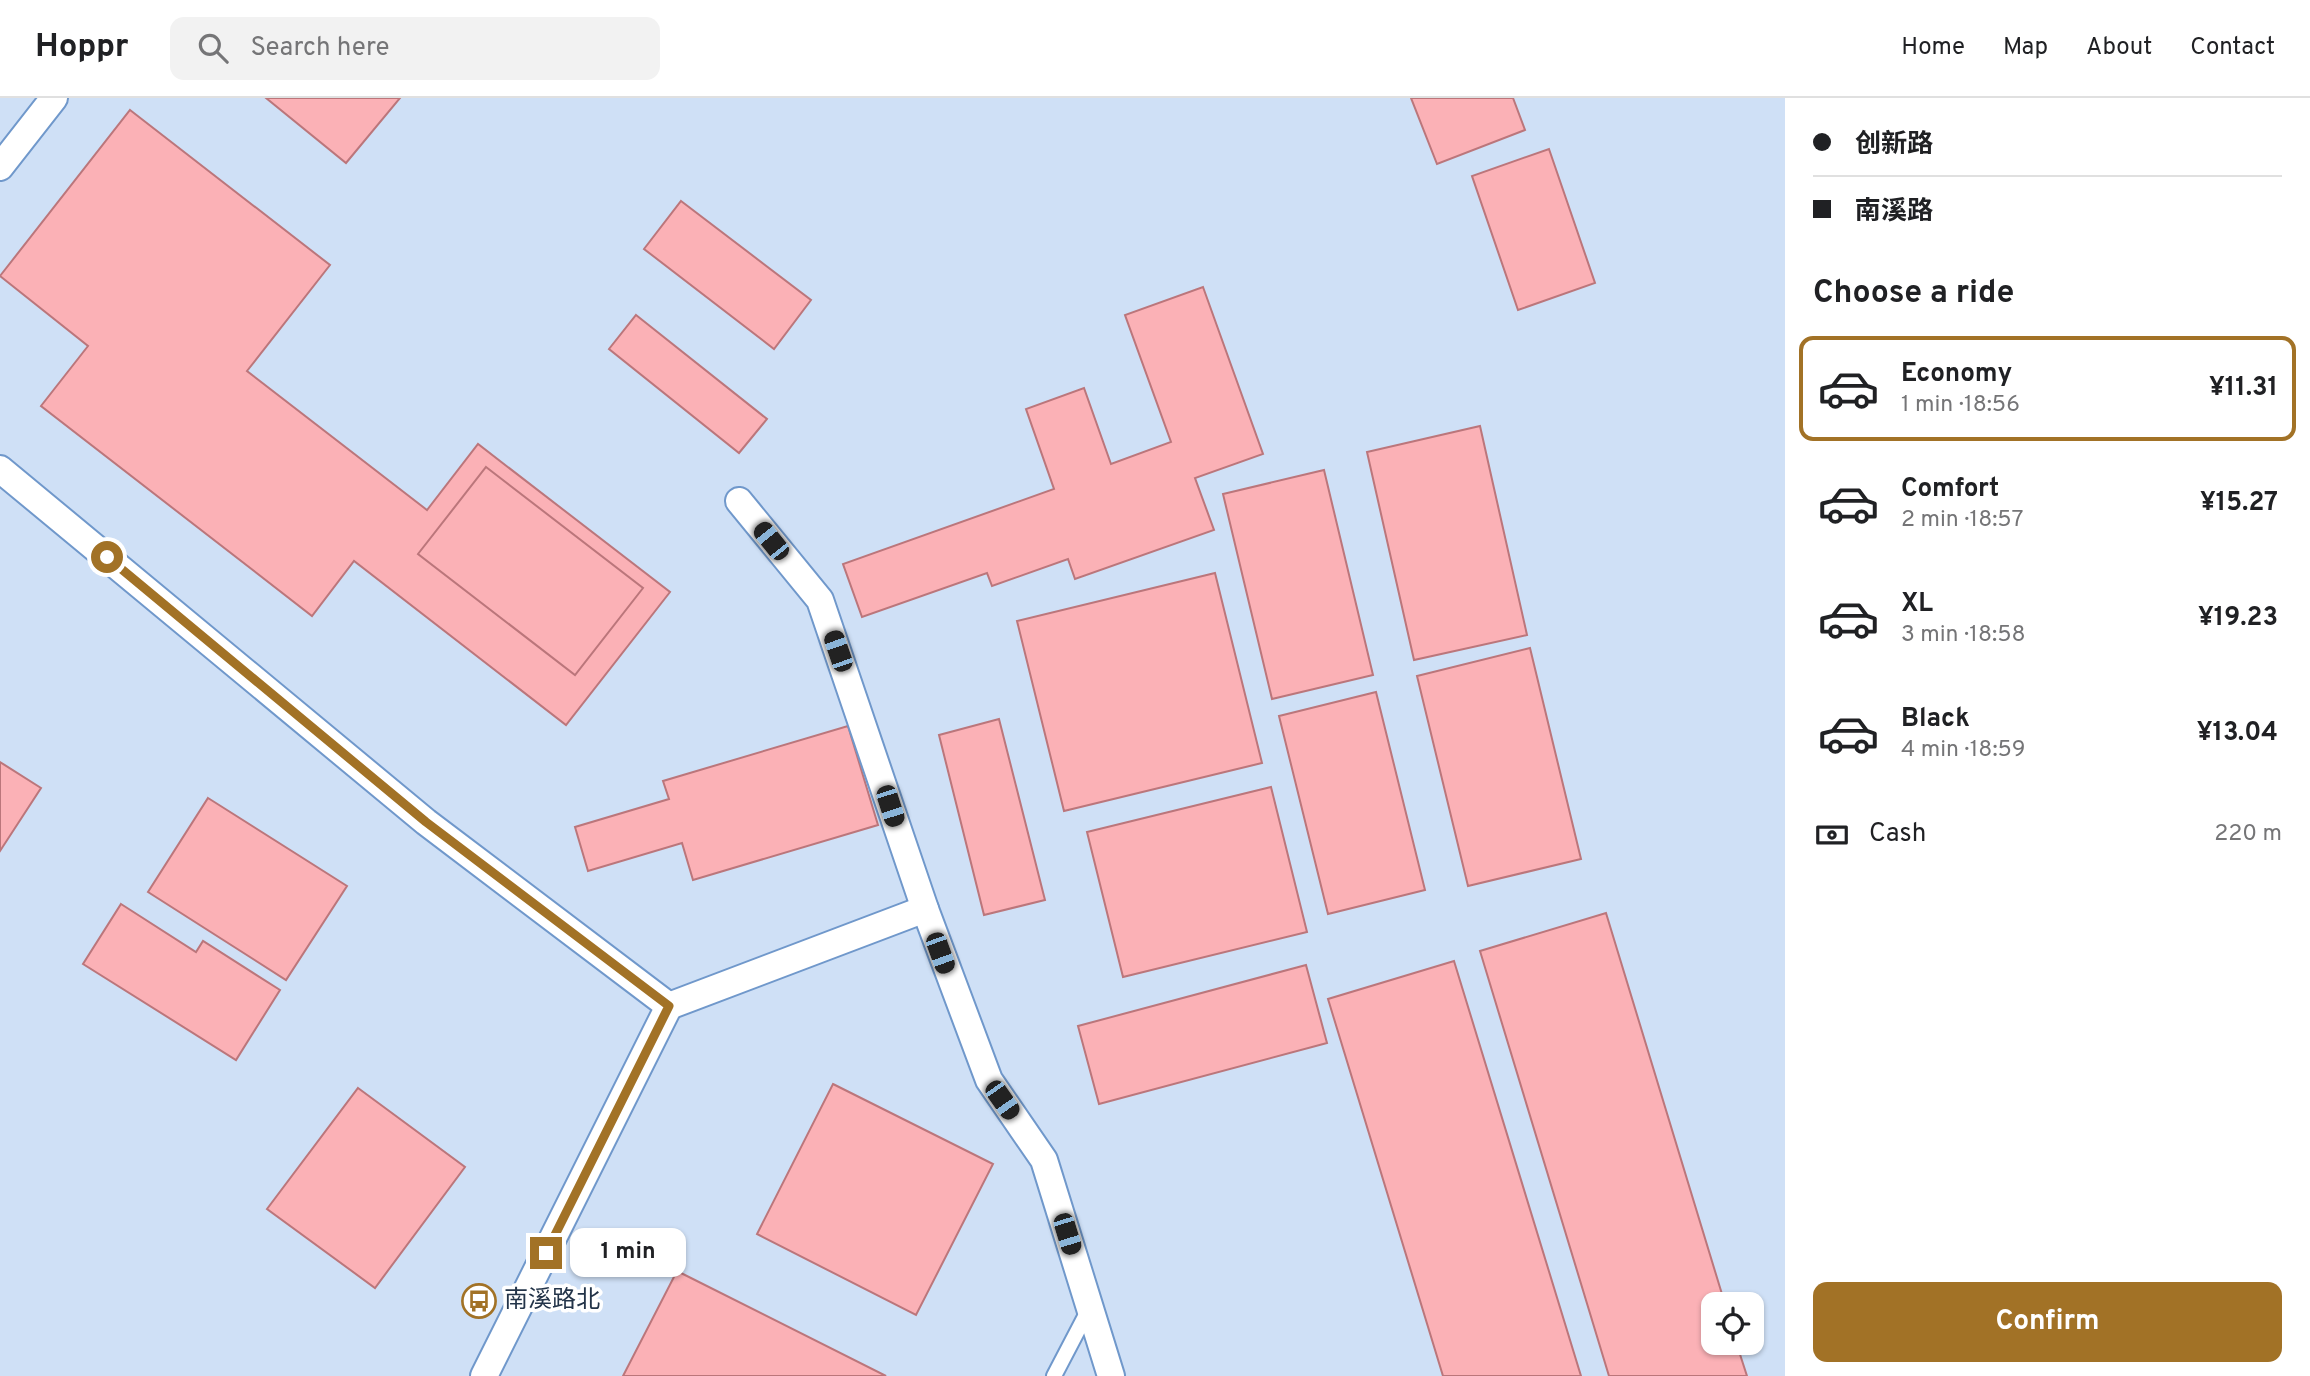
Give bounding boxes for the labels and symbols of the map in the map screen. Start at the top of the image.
car [750,518,793,564]
route start [91,541,123,573]
car [822,628,855,674]
car [874,783,907,829]
car [923,930,958,976]
car [982,1077,1023,1123]
car [1051,1211,1084,1257]
callout: 1 min [570,1228,686,1278]
route end [530,1237,562,1269]
bus stop icon: 南溪路北 [460,1282,498,1320]
place label: 南溪路北 [504,1286,600,1316]

